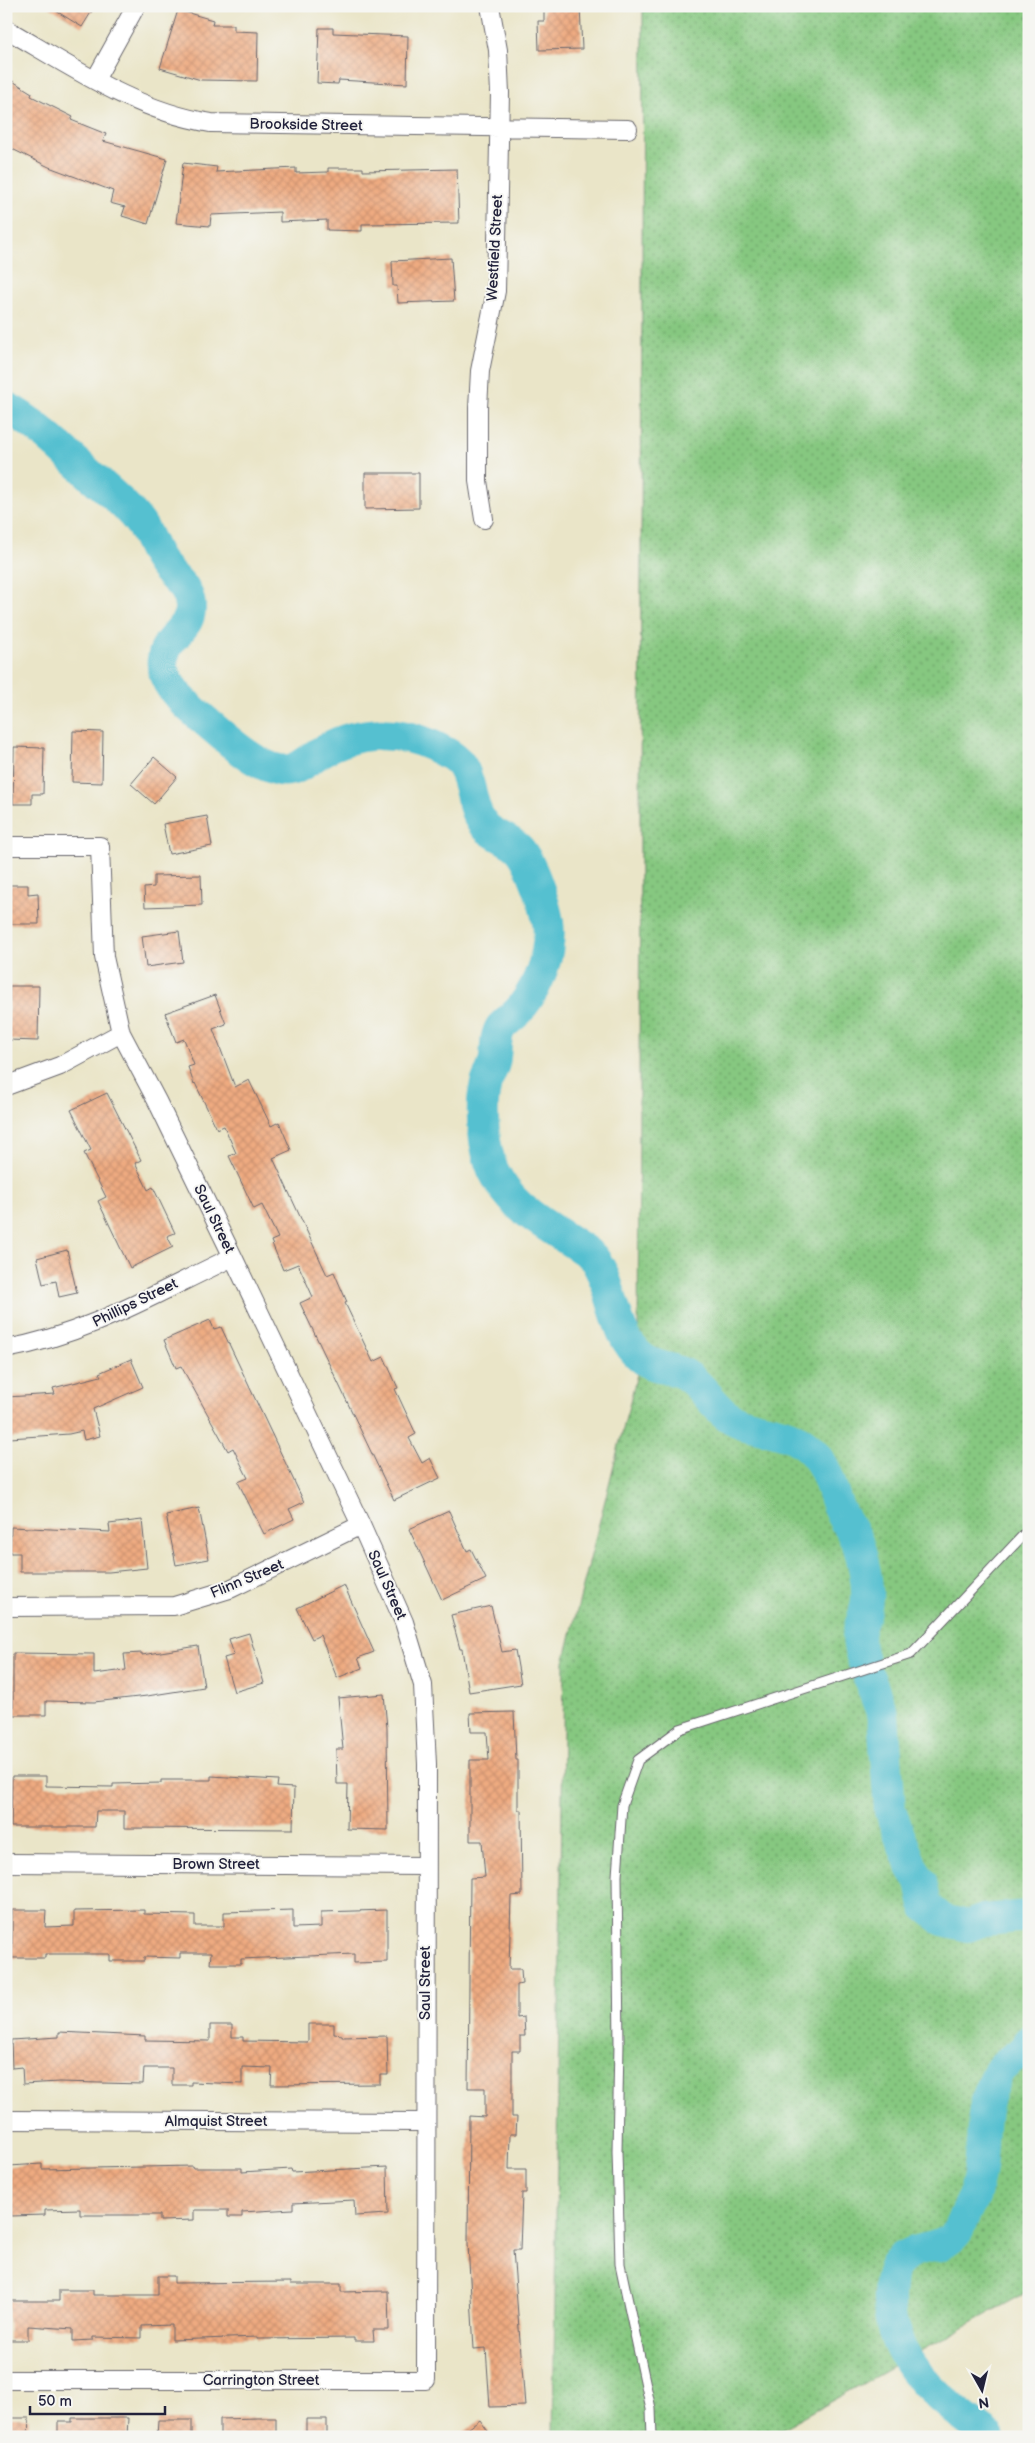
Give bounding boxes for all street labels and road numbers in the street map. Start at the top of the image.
street label: Brookside Street [249,115,363,135]
street label: Westfield Street [483,194,507,302]
street label: Saul Street [189,1181,239,1257]
street label: Phillips Street [89,1274,181,1332]
street label: Saul Street [363,1547,411,1623]
street label: Flinn Street [208,1555,287,1603]
street label: Brown Street [172,1855,260,1874]
street label: Saul Street [416,1946,435,2020]
street label: Almquist Street [165,2112,268,2131]
street label: Carrington Street [203,2371,320,2390]

